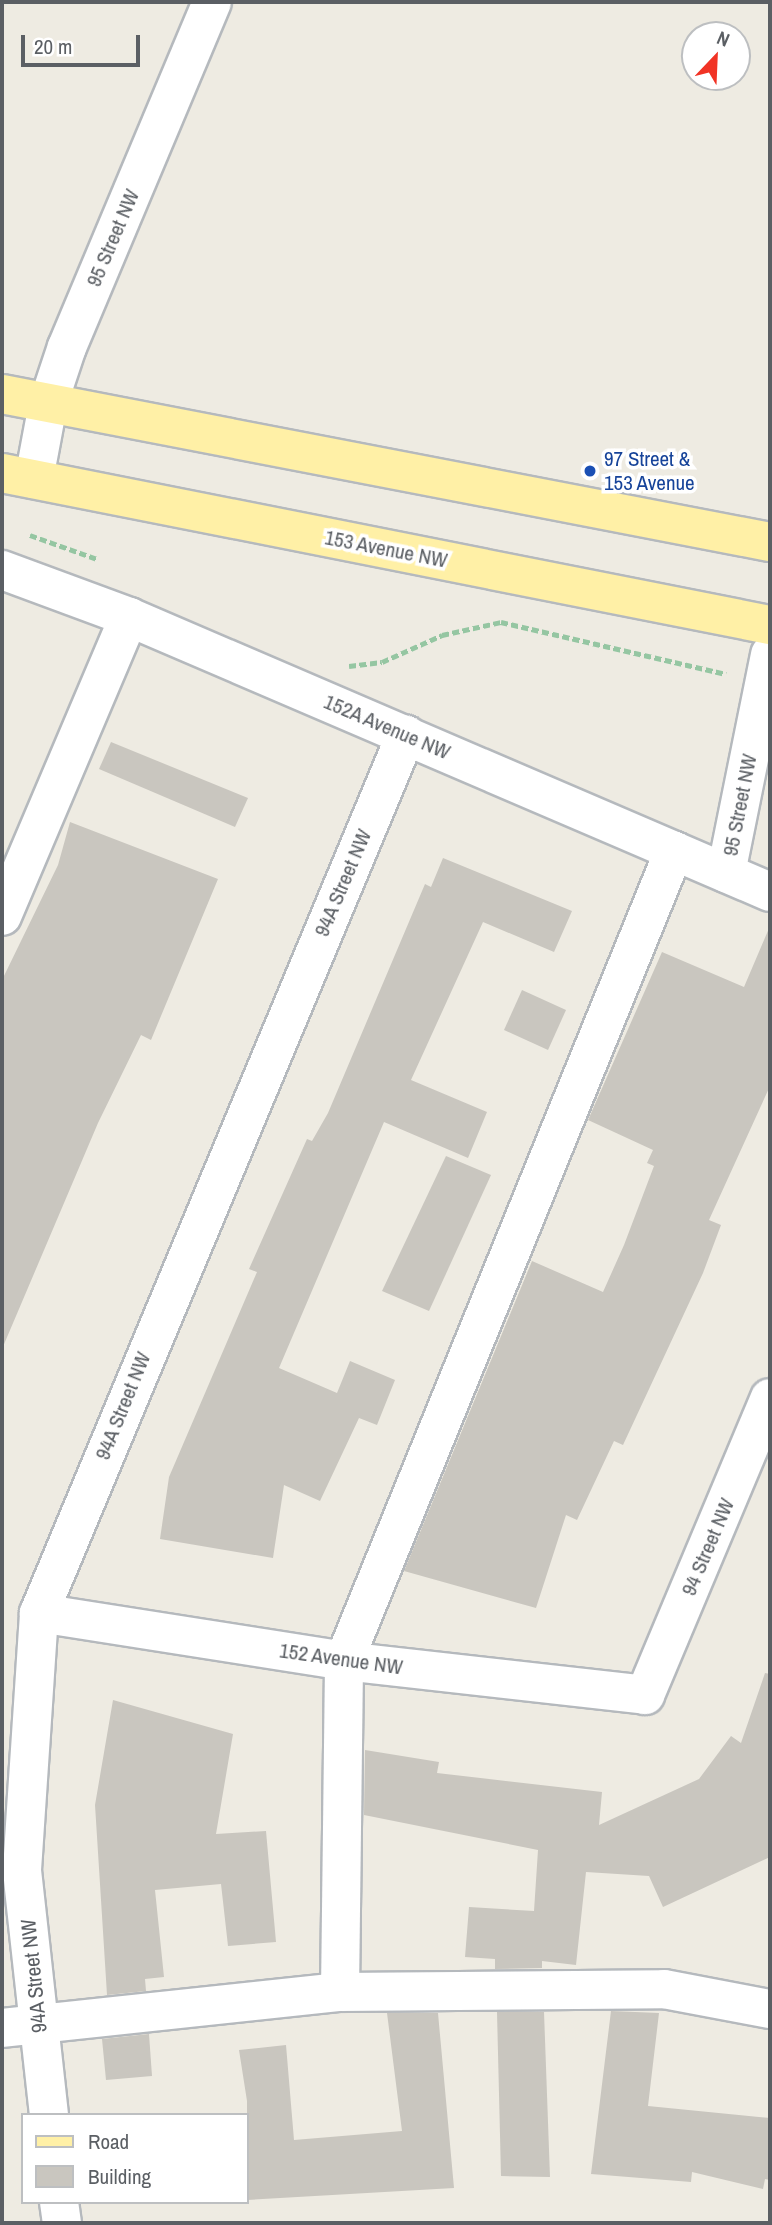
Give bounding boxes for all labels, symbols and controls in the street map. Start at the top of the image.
scale bar [24,21,144,65]
north arrow [681,21,751,91]
text: N [713,24,734,53]
text: 20 m [34,32,72,61]
street label: 95 Street NW [81,186,145,290]
place label: 97 Street & 153 Avenue [604,446,696,496]
marker: 97 Street & 153 Avenue [582,463,598,479]
street label: 153 Avenue NW [322,525,450,573]
street label: 152A Avenue NW [319,689,455,765]
street label: 95 Street NW [718,752,762,858]
street label: 94A Street NW [309,825,377,941]
street label: 94A Street NW [90,1348,156,1464]
street label: 94 Street NW [676,1495,740,1599]
street label: 152 Avenue NW [277,1638,405,1680]
street label: 94A Street NW [15,1918,53,2034]
legend [21,2113,248,2204]
text: Road [88,2127,129,2156]
text: Building [88,2162,151,2191]

